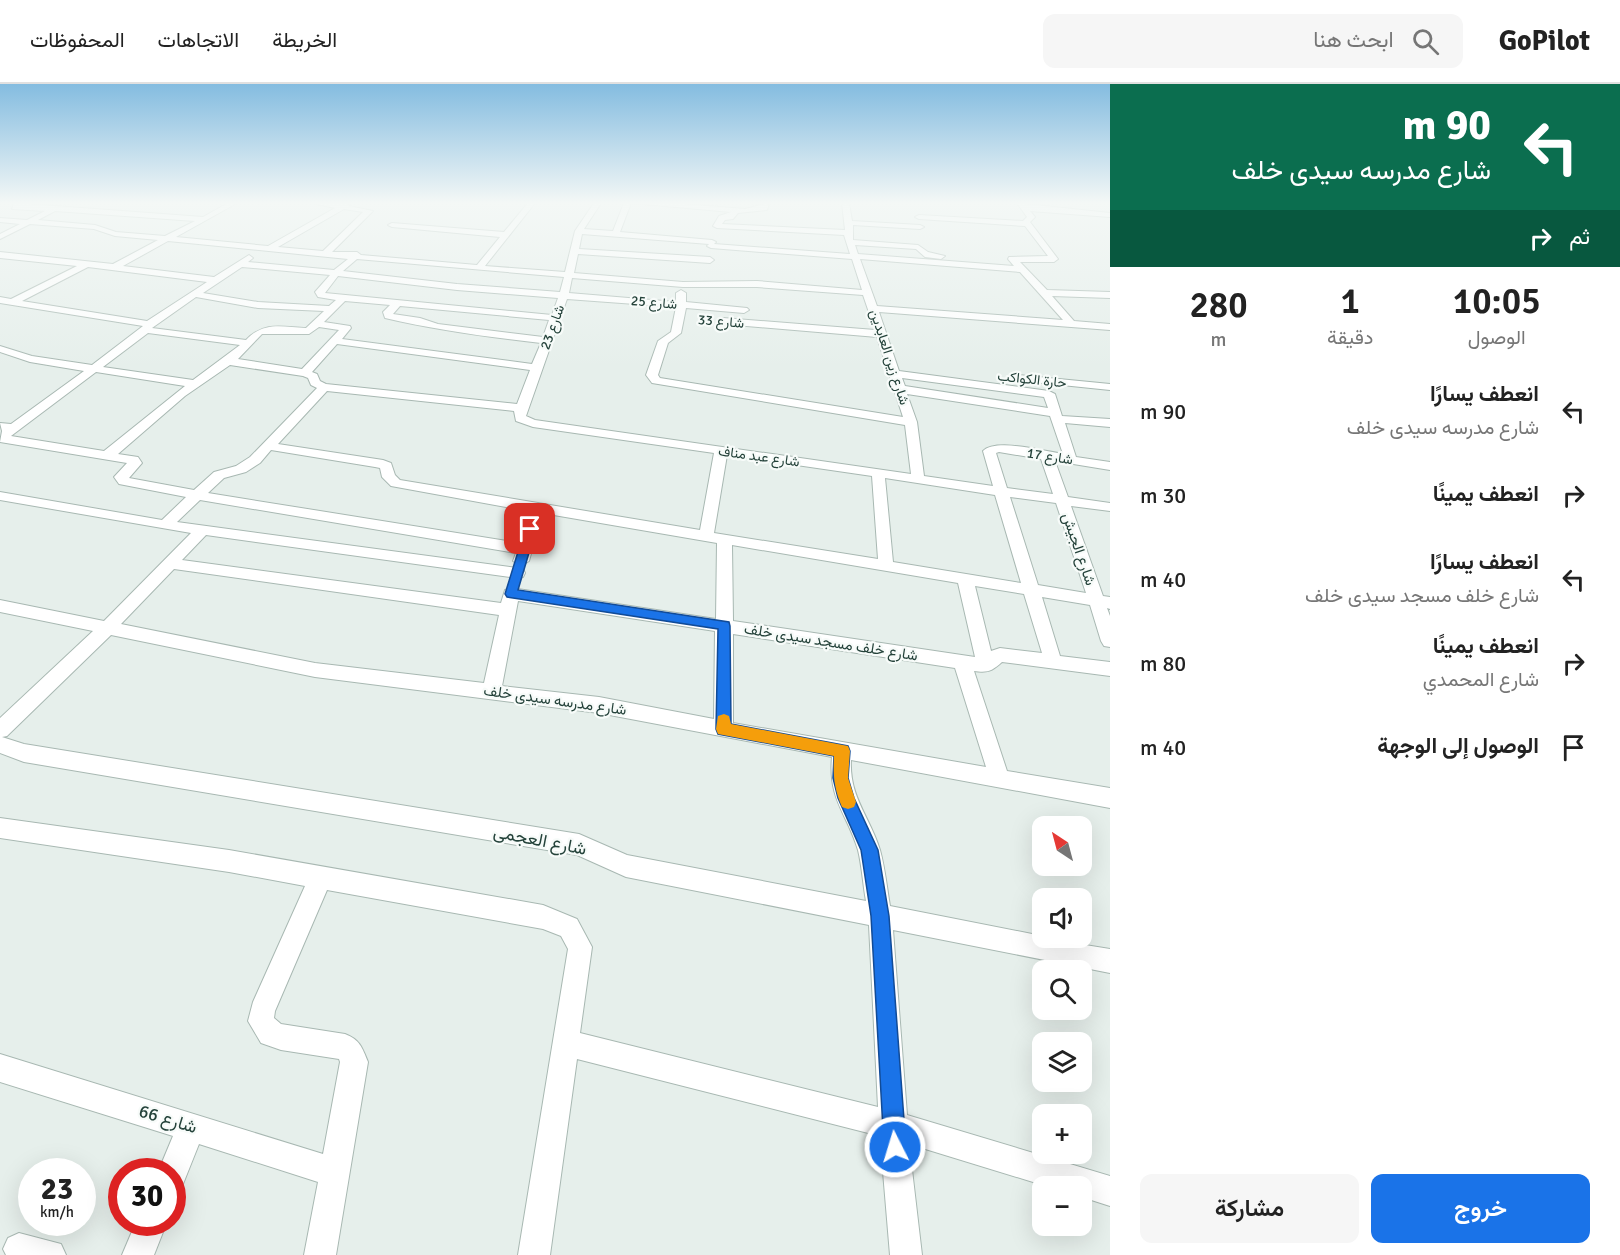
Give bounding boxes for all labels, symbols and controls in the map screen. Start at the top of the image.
search box [1043,14,1463,68]
text: GoPilot [1499,24,1590,58]
icon: search [1409,25,1442,58]
text: ابحث هنا [1313,26,1394,53]
text: المحفوظات [30,27,125,53]
text: الاتجاهات [158,27,239,53]
text: الخريطة [272,27,337,53]
text: 90 m [1402,100,1491,151]
icon: left [1512,108,1590,186]
text: شارع مدرسه سيدى خلف [1231,154,1491,187]
icon: right [1524,222,1557,255]
text: ثم [1569,223,1590,250]
text: 1 [1340,279,1360,324]
text: 10:05 [1453,279,1541,324]
text: 280 [1189,283,1248,328]
street label: شارع 25 [630,292,678,315]
street label: شارع 23 [537,302,570,353]
street label: شارع زين العابدين [864,307,913,408]
street label: شارع 33 [697,311,745,334]
text: دقيقة [1327,325,1373,350]
text: الوصول [1468,325,1526,350]
text: m [1211,327,1227,352]
street label: حارة الكواكب [997,367,1067,392]
text: انعطف يسارًا [1430,380,1539,407]
icon: left [1557,395,1590,428]
text: 90 m [1140,398,1186,425]
text: شارع مدرسه سيدى خلف [1347,415,1539,440]
street label: شارع عبد مناف [717,442,801,473]
street label: شارع 17 [1025,444,1074,470]
icon: right [1557,479,1590,512]
text: انعطف يمينًا [1433,480,1539,507]
text: 30 m [1140,482,1186,509]
pin [504,503,555,554]
street label: شارع الجيش [1056,510,1100,588]
icon: arrive [513,512,546,545]
text: انعطف يسارًا [1430,548,1539,575]
icon: left [1557,563,1590,596]
text: 40 m [1140,566,1186,593]
text: شارع خلف مسجد سيدى خلف [1305,583,1539,608]
street label: شارع خلف مسجد سيدى خلف [743,619,919,667]
text: انعطف يمينًا [1433,632,1539,659]
icon: right [1557,647,1590,680]
text: 80 m [1140,650,1186,677]
text: شارع المحمدي [1423,667,1539,692]
street label: شارع مدرسه سيدى خلف [482,681,628,721]
icon: arrive [1557,731,1590,764]
text: الوصول إلى الوجهة [1377,732,1539,759]
text: 40 m [1140,734,1186,761]
north arrow [1032,816,1092,876]
map controls [1032,816,1092,1236]
street label: شارع العجمى [491,820,588,861]
button: sound [1032,888,1092,948]
button: search [1032,960,1092,1020]
button: layers [1032,1032,1092,1092]
street label: شارع 66 [136,1100,200,1139]
button: + [1032,1104,1092,1164]
position arrow [863,1115,927,1179]
speed limit sign: 30 [108,1158,186,1236]
text: 23 [41,1171,73,1208]
button: مشاركة [1140,1174,1359,1243]
button: خروج [1371,1174,1590,1243]
button: − [1032,1176,1092,1236]
text: km/h [40,1203,74,1221]

